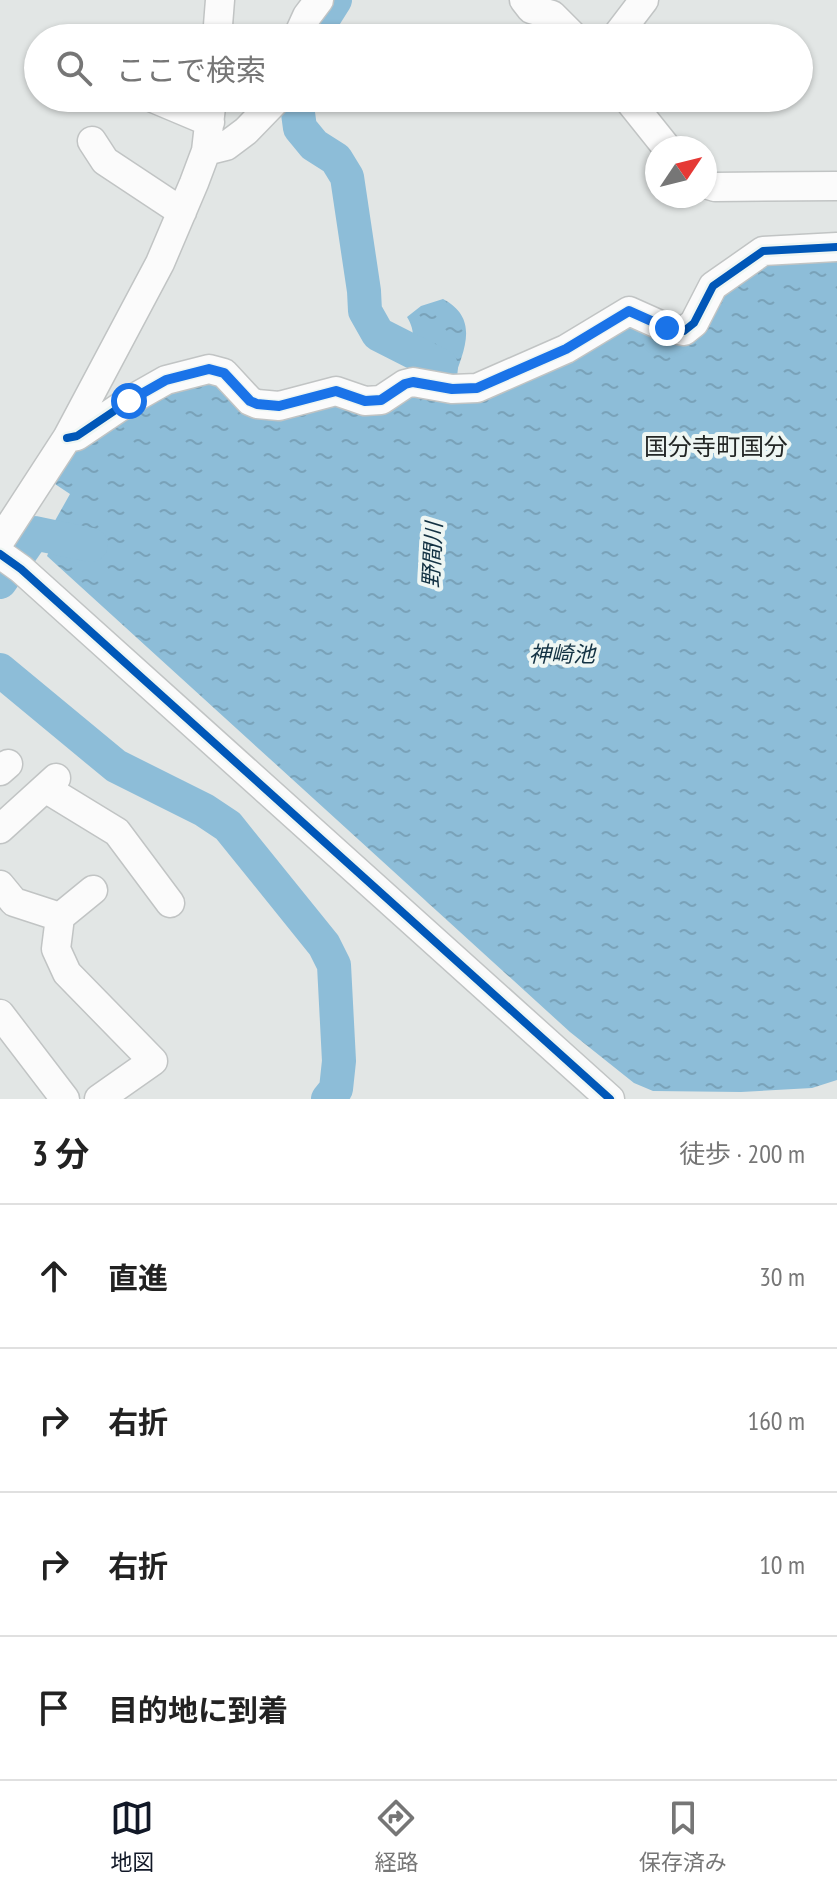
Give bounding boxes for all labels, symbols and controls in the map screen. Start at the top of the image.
search box [24,24,813,112]
icon: search [52,46,96,90]
text: ここで検索 [116,50,266,89]
north arrow [645,136,717,208]
route end [649,310,685,346]
route start [111,383,147,419]
district label: 国分寺町国分 [644,431,788,462]
water label: 野間川 [416,519,448,589]
water label: 神崎池 [529,640,597,668]
text: 3 分 [32,1131,89,1175]
text: 徒歩 · 200 m [679,1137,805,1170]
icon: ahead [32,1254,76,1298]
text: 直進 [108,1258,168,1297]
text: 30 m [759,1260,805,1293]
icon: right [32,1398,76,1442]
text: 右折 [108,1402,168,1441]
text: 160 m [747,1404,805,1437]
icon: right [32,1542,76,1586]
text: 右折 [108,1546,168,1585]
text: 10 m [759,1548,805,1581]
icon: arrive [32,1686,76,1730]
text: 目的地に到着 [108,1690,288,1729]
tab: 地図 [110,1796,154,1876]
tab: 経路 [374,1796,419,1876]
tab: 保存済み [639,1796,727,1876]

